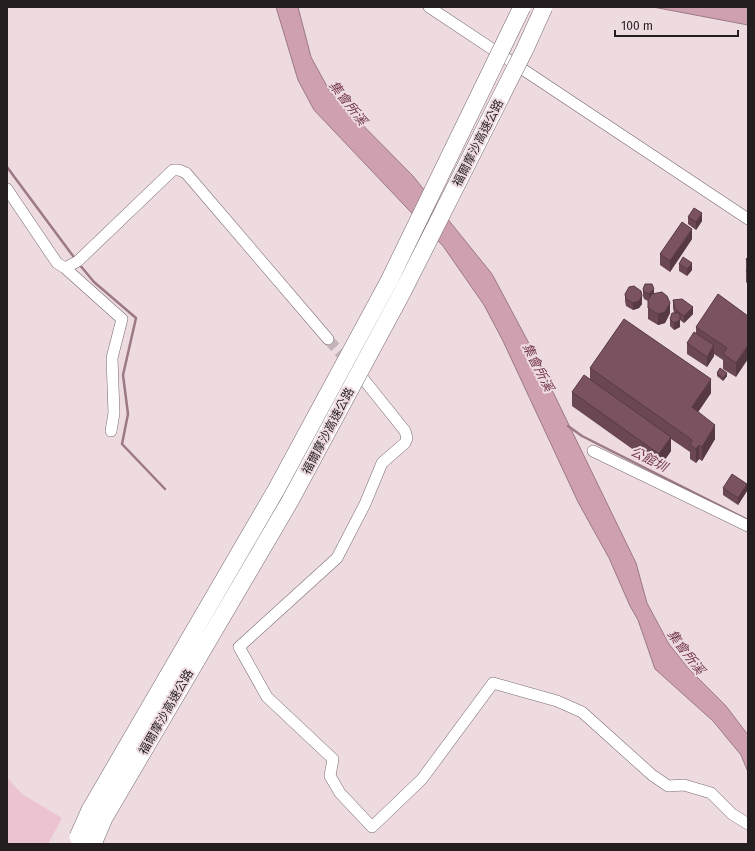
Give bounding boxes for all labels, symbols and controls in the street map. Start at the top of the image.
scale bar [615,12,738,38]
text: 100 m [621,19,653,33]
water label: 集會所溪 [326,78,371,130]
street label: 福爾摩沙高速公路 [450,97,506,189]
water label: 集會所溪 [520,340,557,395]
street label: 福爾摩沙高速公路 [299,385,357,477]
water label: 公館圳 [628,443,672,475]
water label: 集會所溪 [664,627,709,679]
street label: 福爾摩沙高速公路 [136,667,196,757]

